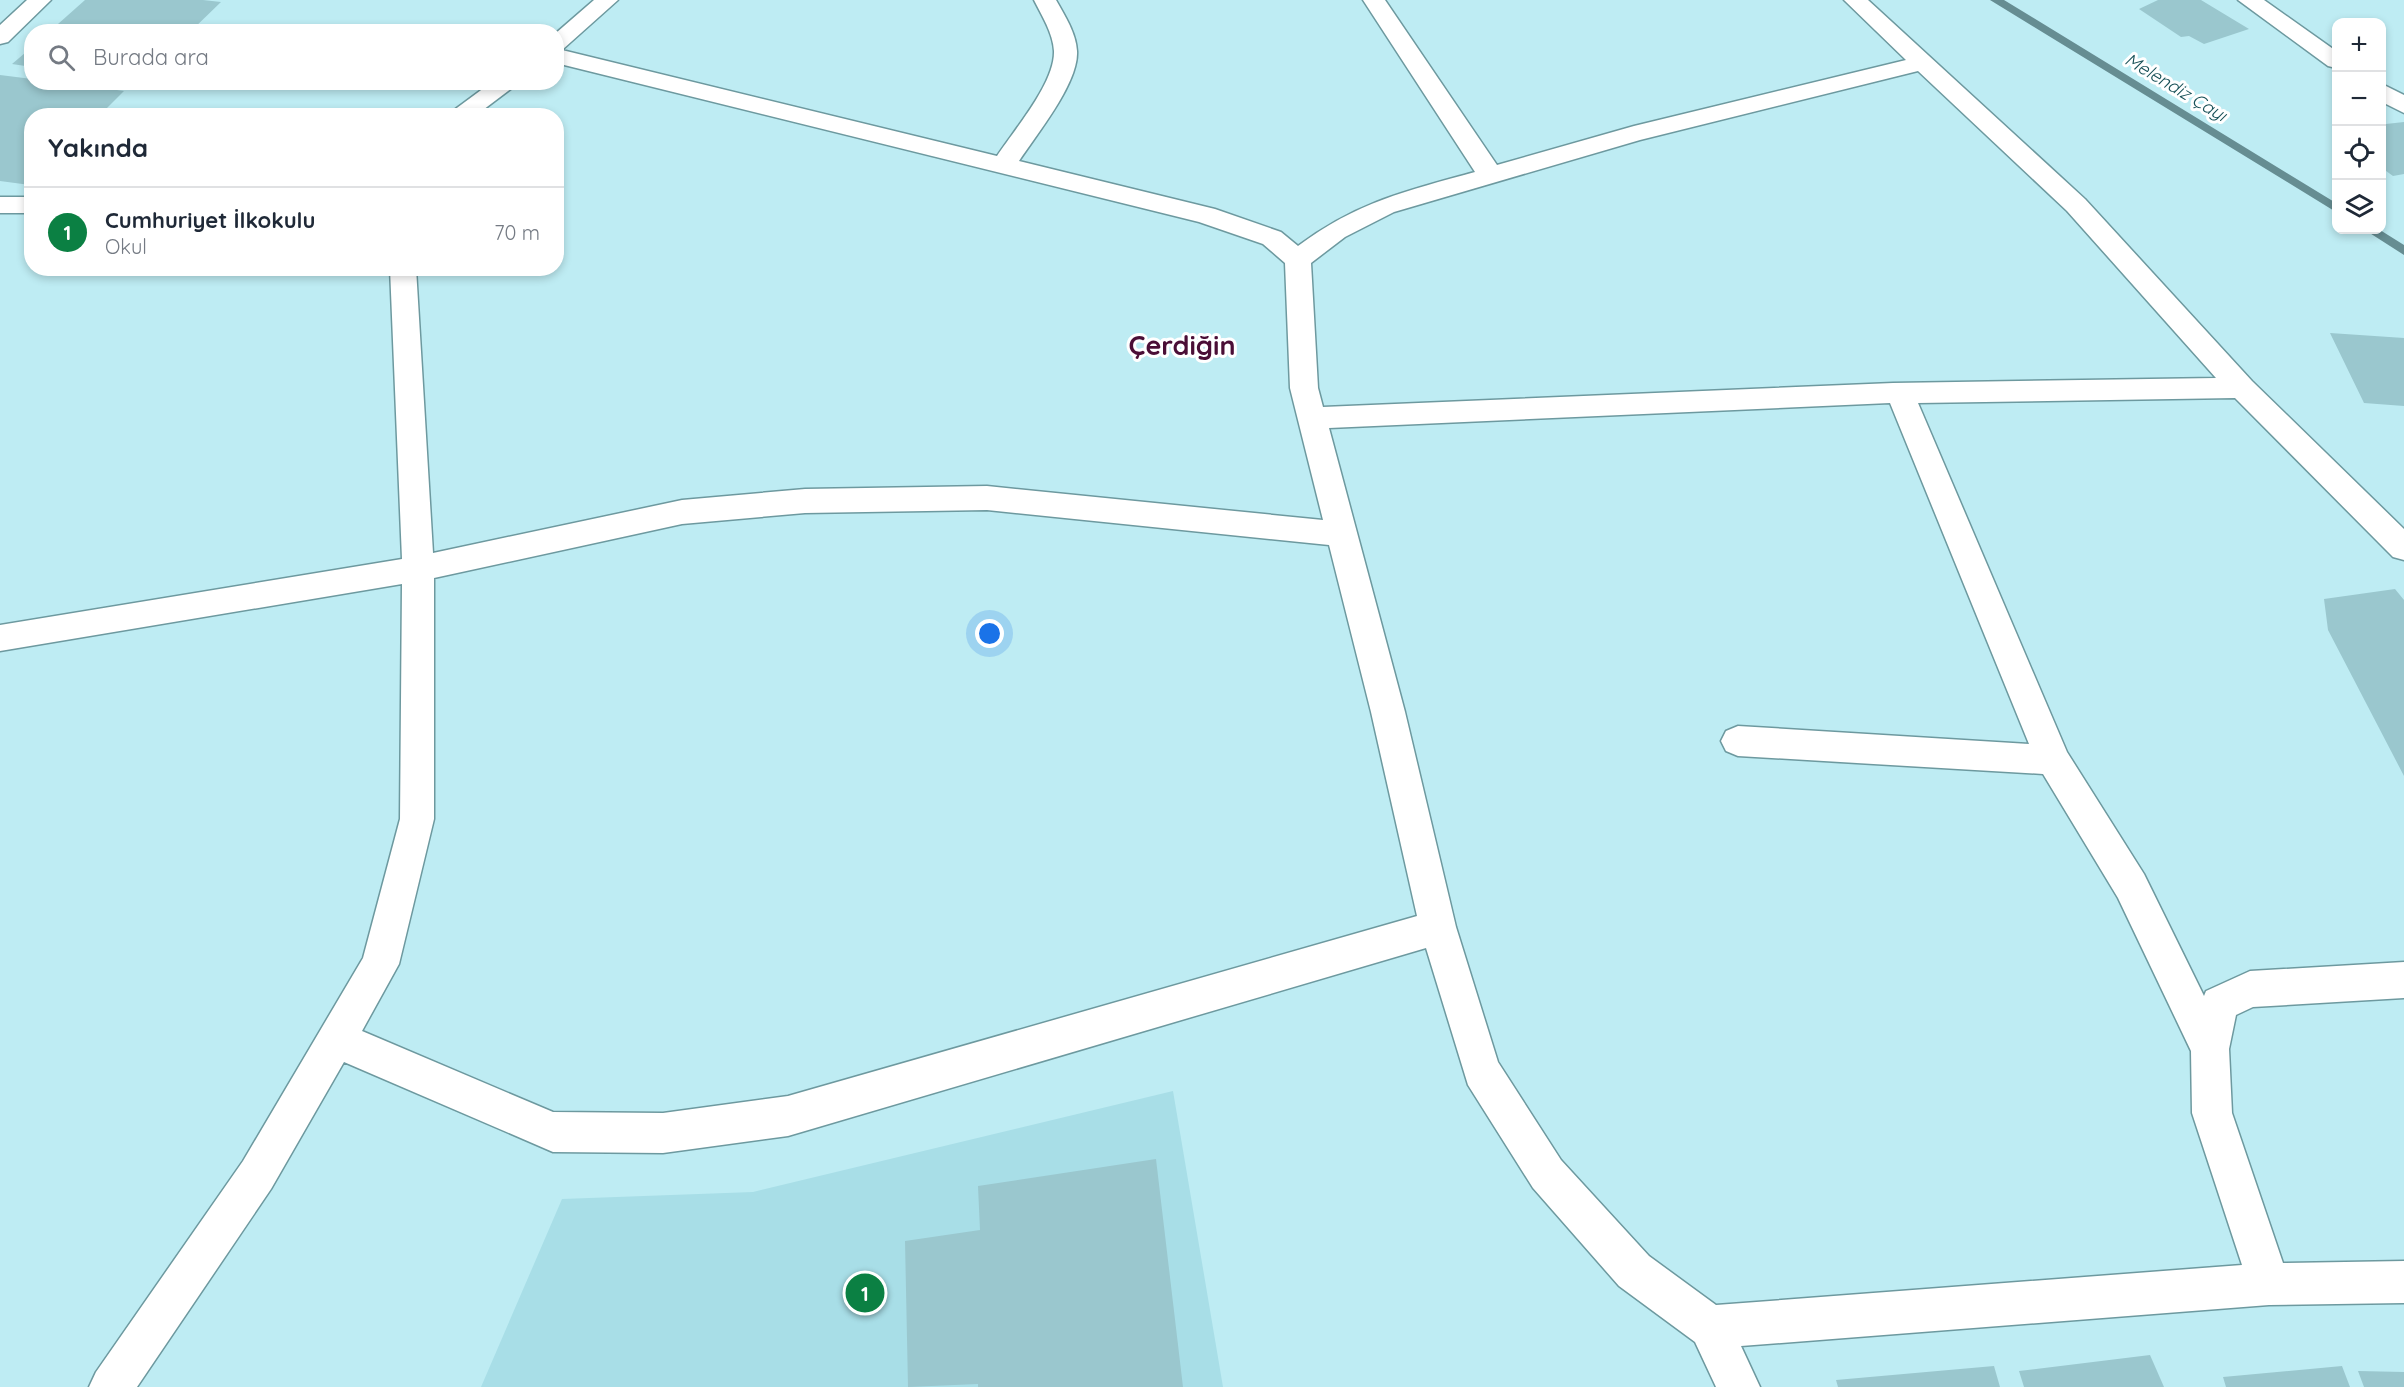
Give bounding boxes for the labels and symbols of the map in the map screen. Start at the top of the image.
water label: Melendiz Çayı [2121,48,2232,127]
district label: Çerdiğin [1128,328,1236,362]
your location [975,619,1004,648]
pin: 1 [846,1270,884,1316]

